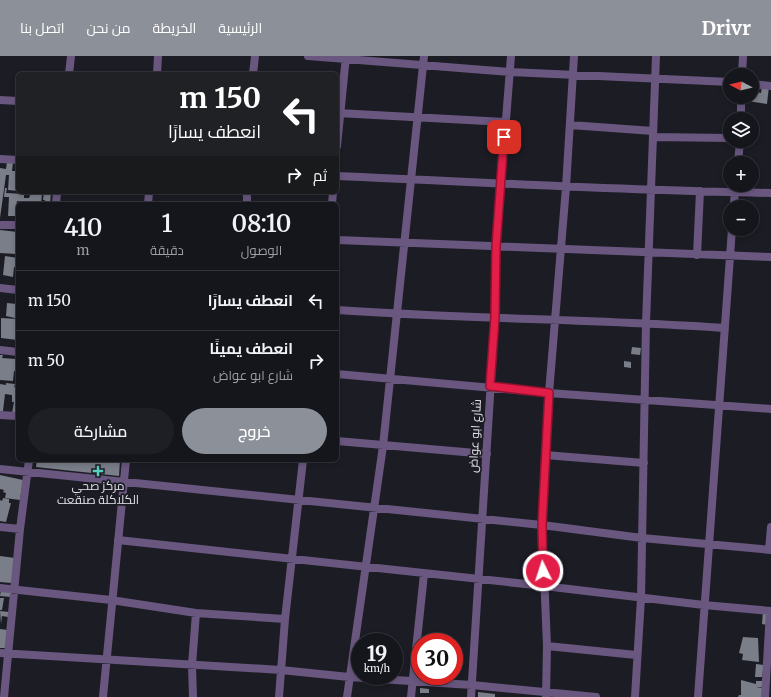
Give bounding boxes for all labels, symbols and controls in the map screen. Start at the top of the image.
text: Drivr [701,16,751,40]
text: اتصل بنا [20,19,65,37]
text: من نحن [87,19,131,37]
text: الخريطة [153,19,196,37]
text: الرئيسية [218,19,262,37]
north arrow [723,68,759,104]
map controls [723,68,759,236]
text: 150 m [179,80,261,116]
icon: left [275,88,327,140]
button: layers [723,112,759,148]
text: انعطف يسارًا [168,120,261,143]
pin [487,120,521,154]
icon: arrive [493,126,515,148]
button: + [723,156,759,192]
icon: right [283,164,305,186]
text: ثم [313,166,327,185]
button: − [723,200,759,236]
text: 1 [161,208,172,239]
text: 08:10 [231,208,291,239]
text: 410 [64,212,102,243]
text: m [77,242,89,259]
text: دقيقة [150,242,184,259]
text: الوصول [241,242,282,259]
icon: left [305,290,327,312]
text: 150 m [28,291,71,310]
text: انعطف يسارًا [208,291,293,310]
text: انعطف يمينًا [209,339,293,358]
icon: right [305,350,327,372]
text: 50 m [28,351,65,370]
text: شارع ابو عواض [213,367,293,384]
street label: شارع ابو عواض [465,399,485,473]
button: مشاركة [28,408,174,454]
button: خروج [182,408,327,454]
marker: مركز صحي الكلاكلة صنقعت [92,465,104,477]
place label: مركز صحي الكلاكلة صنقعت [57,478,139,507]
position arrow [522,550,564,592]
speed limit sign: 30 [411,633,463,685]
text: 19 [367,641,387,666]
text: km/h [364,662,390,675]

